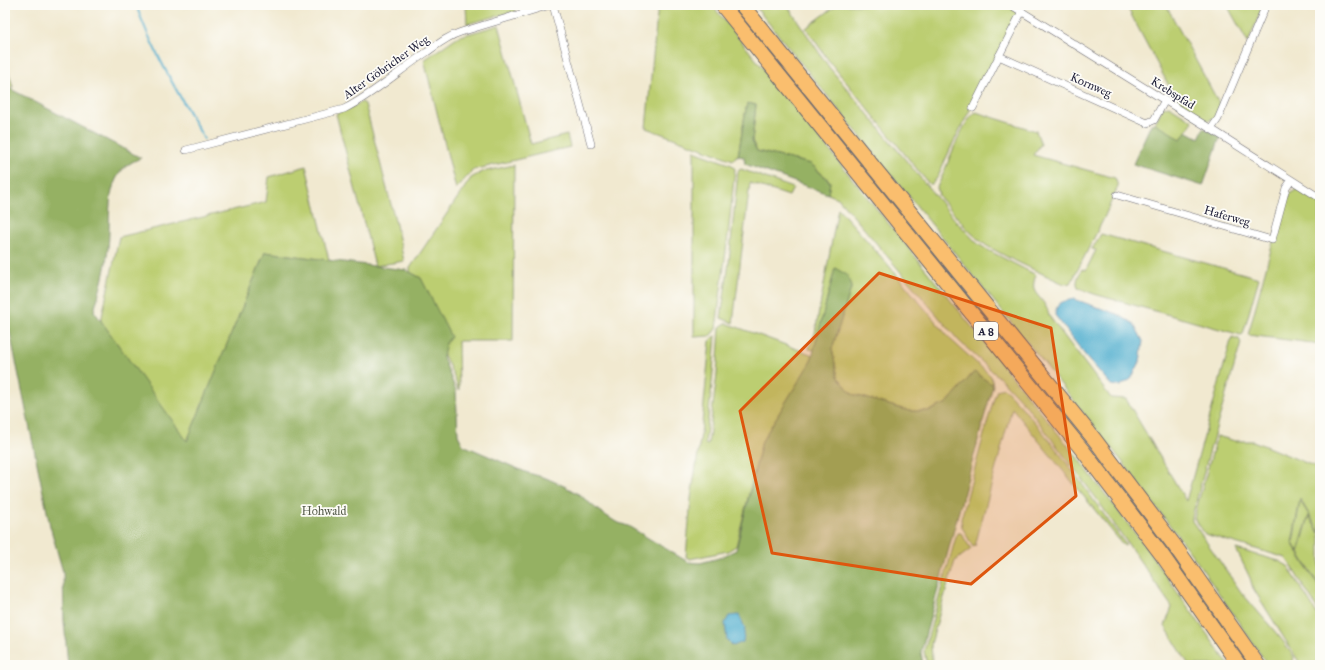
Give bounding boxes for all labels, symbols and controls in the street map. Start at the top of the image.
street label: Alter Göbricher Weg [340,32,432,103]
street label: Kornweg [1068,70,1114,101]
street label: Krebspfad [1148,74,1198,112]
street label: Haferweg [1202,203,1252,230]
road number: A 8 [974,322,998,340]
park label: Hohwald [302,504,346,518]

